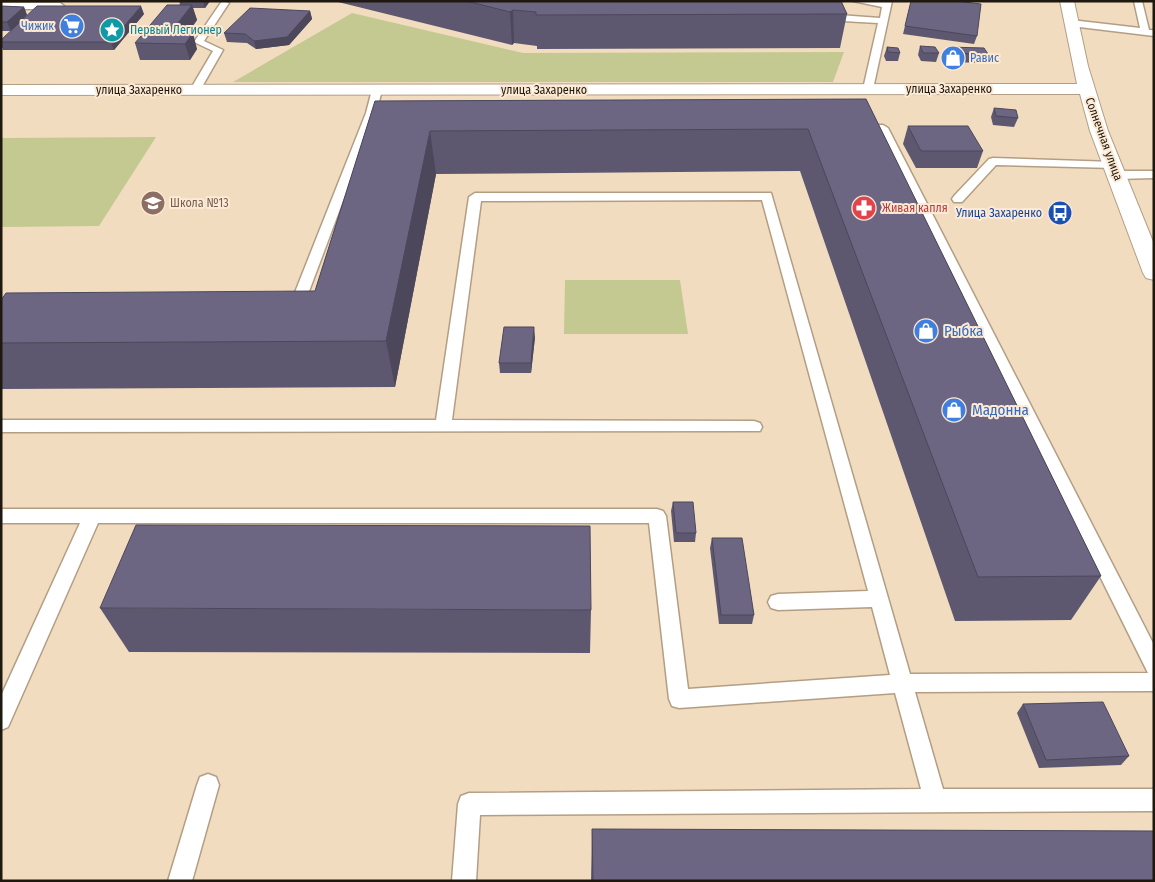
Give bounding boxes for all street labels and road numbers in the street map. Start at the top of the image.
street label: улица Захаренко [906,82,992,96]
street label: улица Захаренко [96,83,182,97]
street label: улица Захаренко [501,83,587,97]
street label: Солнечная улица [1082,95,1126,183]

